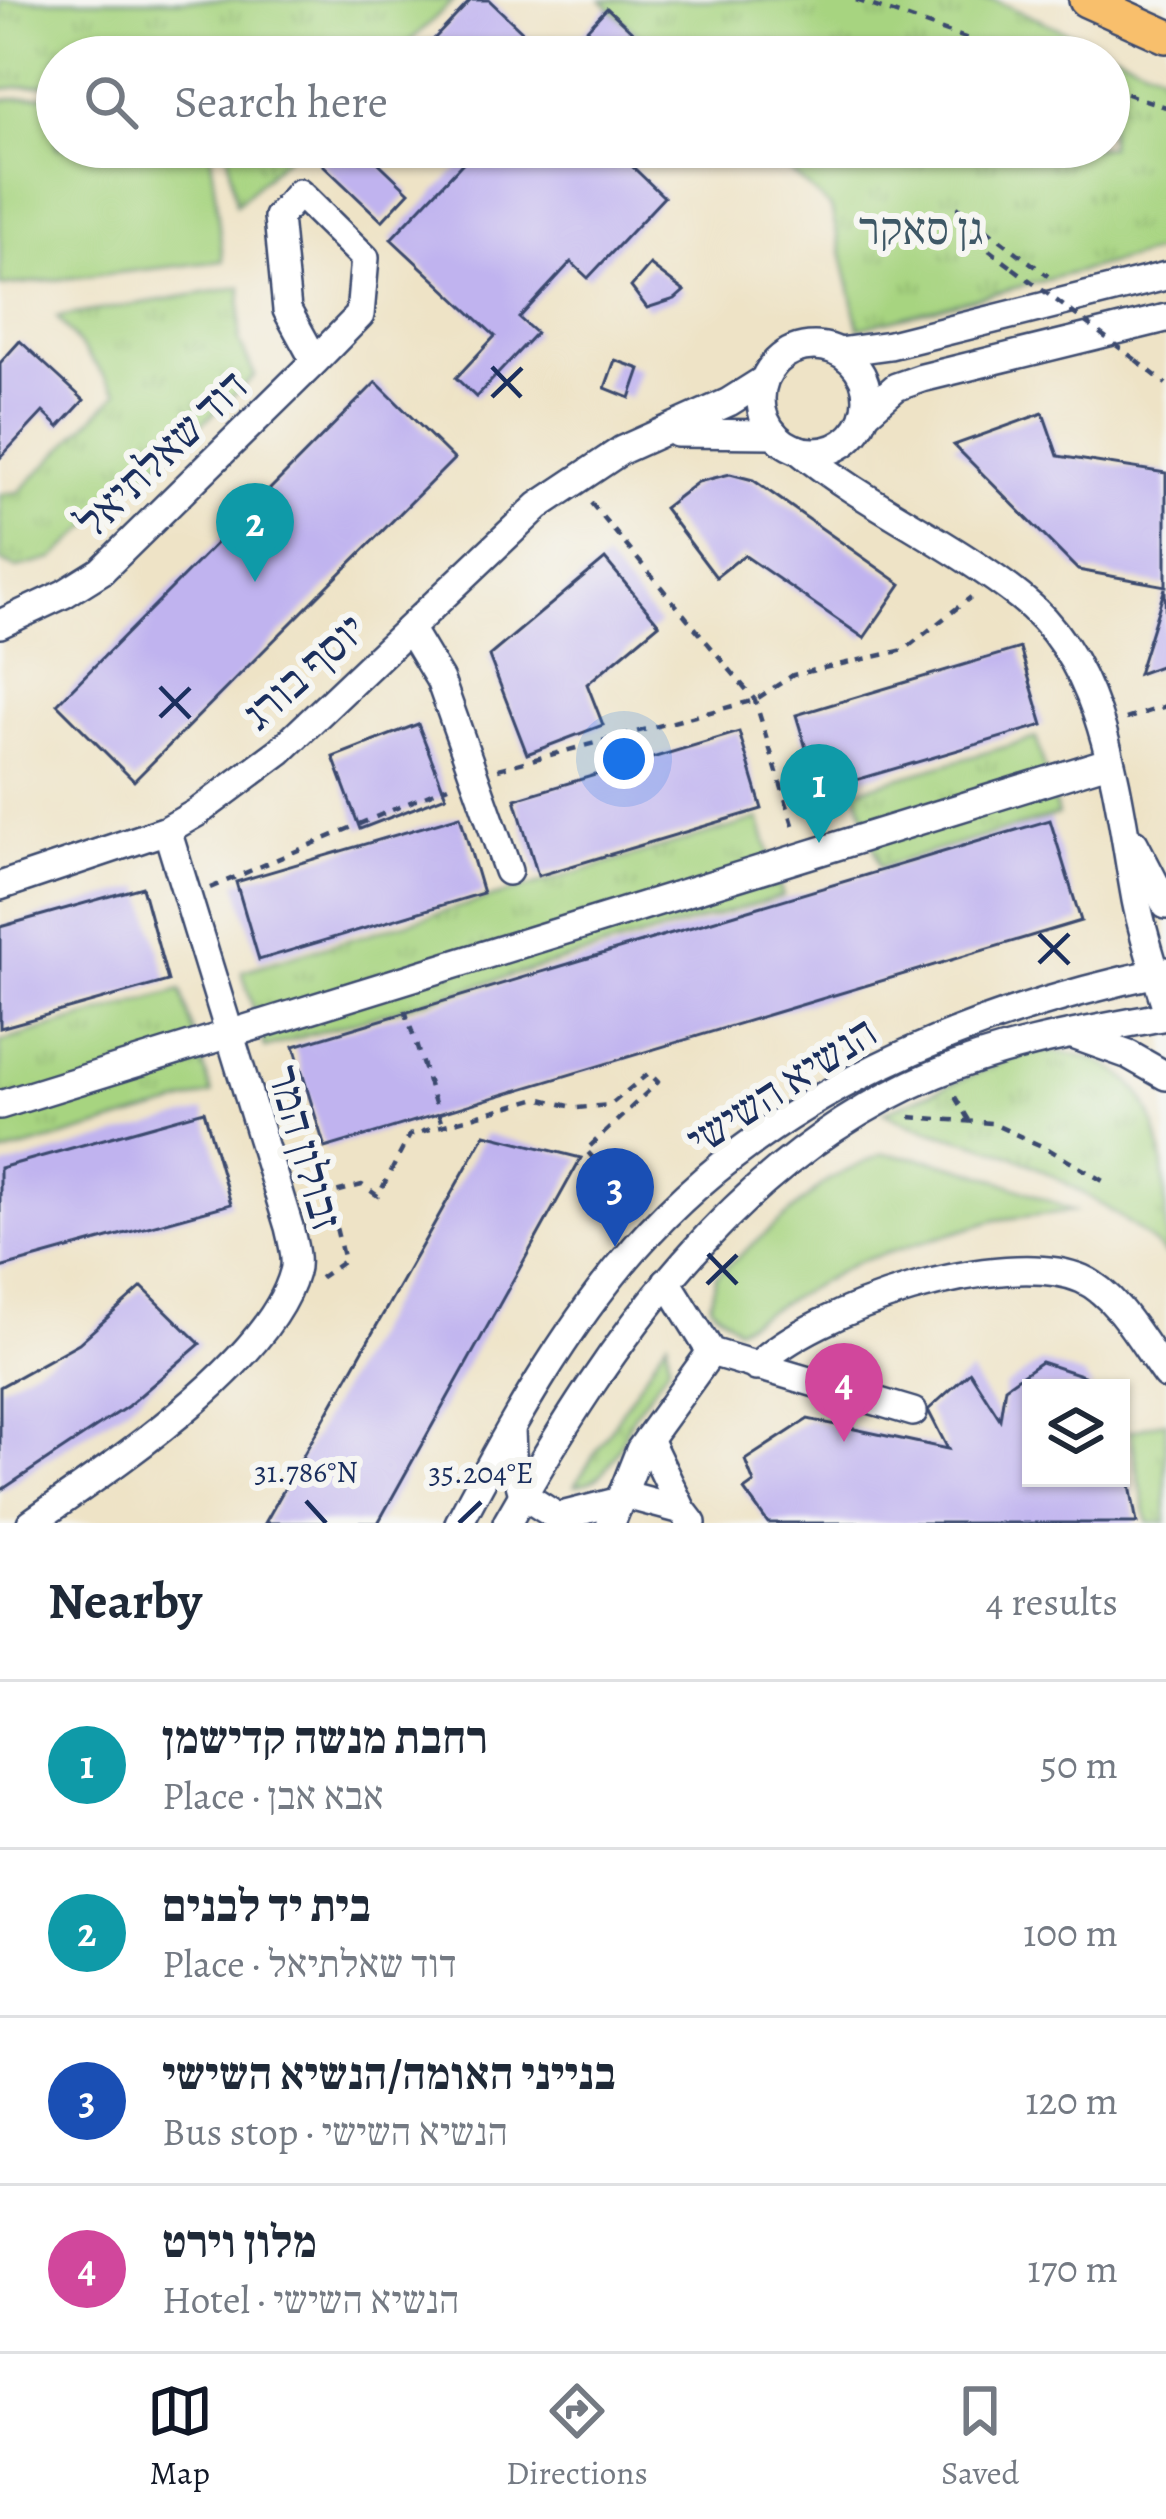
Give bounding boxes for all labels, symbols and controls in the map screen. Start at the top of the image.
search box [36,36,1130,168]
icon: search [78,69,144,135]
text: Search here [174,71,388,133]
park label: גן סאקר [858,198,984,260]
street label: דוד שאלתיאל [62,356,262,552]
pin: 2 [216,483,294,582]
street label: יוסף בורג [228,599,379,744]
your location [594,729,654,789]
pin: 1 [780,744,858,843]
street label: הנשיא השישי [674,1001,889,1170]
street label: זבולון המר [252,1058,358,1237]
pin: 3 [576,1148,654,1247]
pin: 4 [805,1343,883,1442]
map controls [1022,1379,1130,1487]
button: layers [1022,1379,1130,1487]
text: 31.786°N [254,1452,358,1492]
text: 35.204°E [428,1453,534,1493]
text: Nearby [48,1566,202,1636]
text: 4 results [986,1575,1118,1628]
text: רחבת מנשה קדישמן [162,1707,488,1769]
text: 1 [80,1738,94,1791]
text: 50 m [1040,1738,1118,1791]
text: Place · אבא אבן [162,1769,384,1822]
text: בית יד לבנים [162,1875,371,1937]
text: 2 [78,1906,96,1959]
text: 100 m [1023,1906,1118,1959]
text: Place · דוד שאלתיאל [162,1937,457,1990]
text: בנייני האומה/הנשיא השישי [162,2043,616,2105]
text: 3 [79,2074,95,2127]
text: 120 m [1025,2074,1118,2127]
text: Bus stop · הנשיא השישי [162,2105,508,2158]
text: מלון וירט [162,2211,317,2273]
text: 4 [78,2242,96,2295]
text: 170 m [1027,2242,1118,2295]
text: Hotel · הנשיא השישי [162,2273,460,2326]
tab: Map [147,2378,213,2495]
tab: Directions [506,2378,648,2495]
tab: Saved [941,2378,1019,2495]

